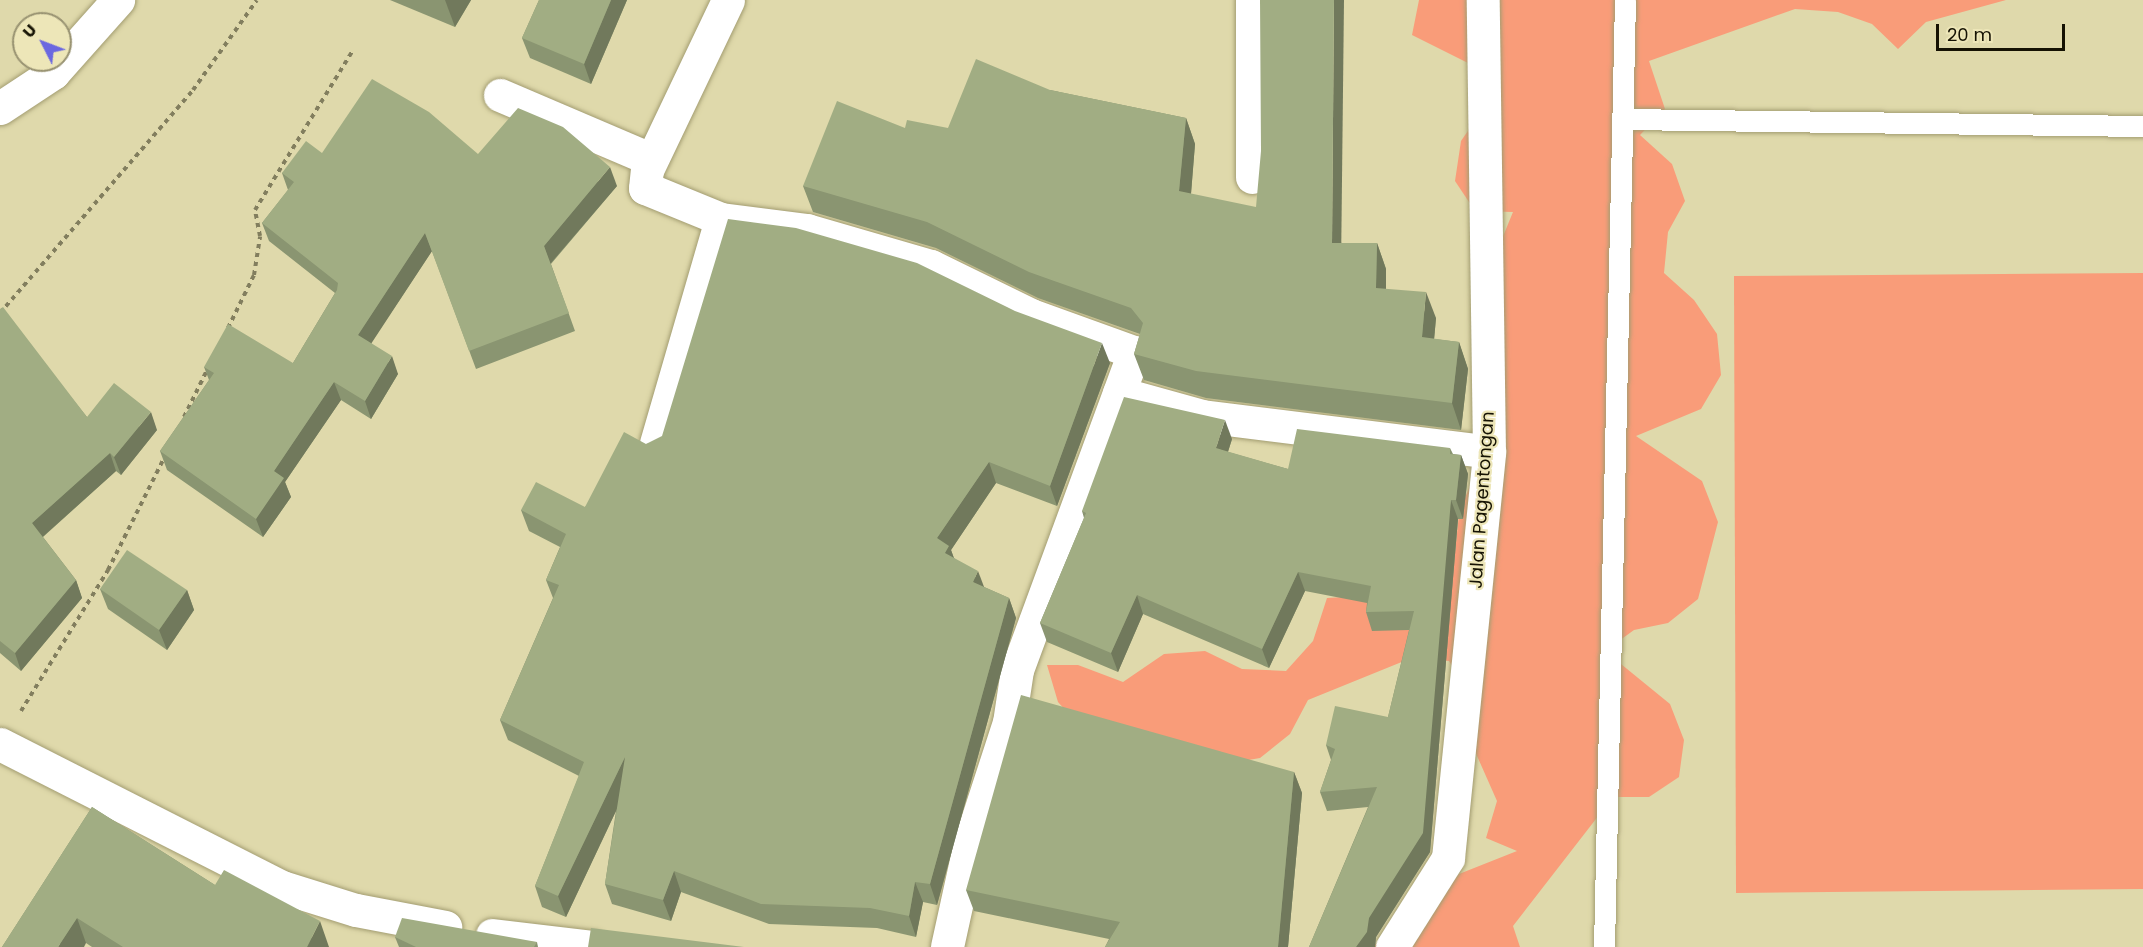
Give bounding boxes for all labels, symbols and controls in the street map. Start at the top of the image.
north arrow [12,12,72,72]
scale bar [1939,12,2068,50]
text: U [17,19,42,43]
text: 20 m [1947,22,1992,47]
street label: Jalan Pagentongan [1465,411,1499,589]

